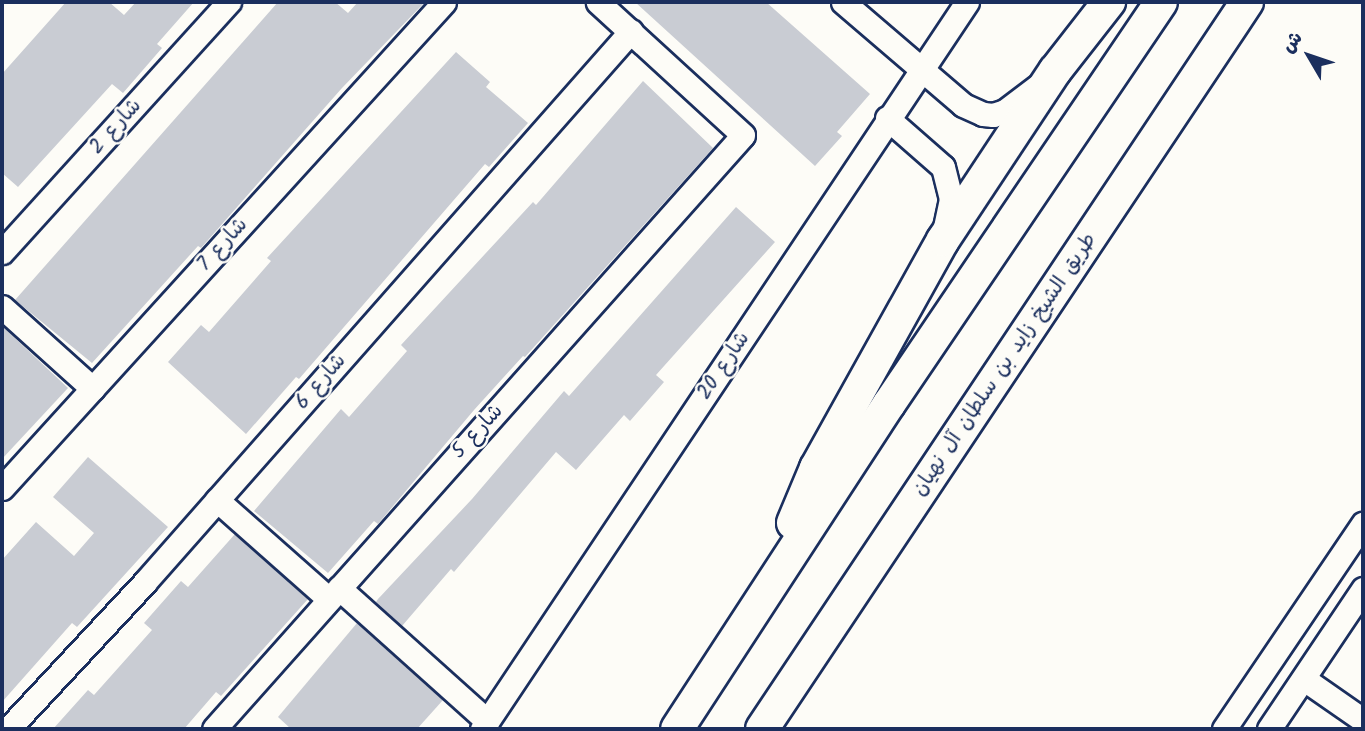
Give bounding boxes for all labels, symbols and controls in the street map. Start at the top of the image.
north arrow [1274,21,1344,91]
text: ش [1274,25,1311,60]
street label: شارع 2 [85,94,147,160]
street label: شارع 7 [192,213,254,277]
street label: طريق الشيخ زايد بن سلطان آل نهيان [907,229,1103,501]
street label: شارع 20 [692,327,756,405]
street label: شارع 6 [290,349,352,415]
street label: شارع 5 [447,399,509,465]

